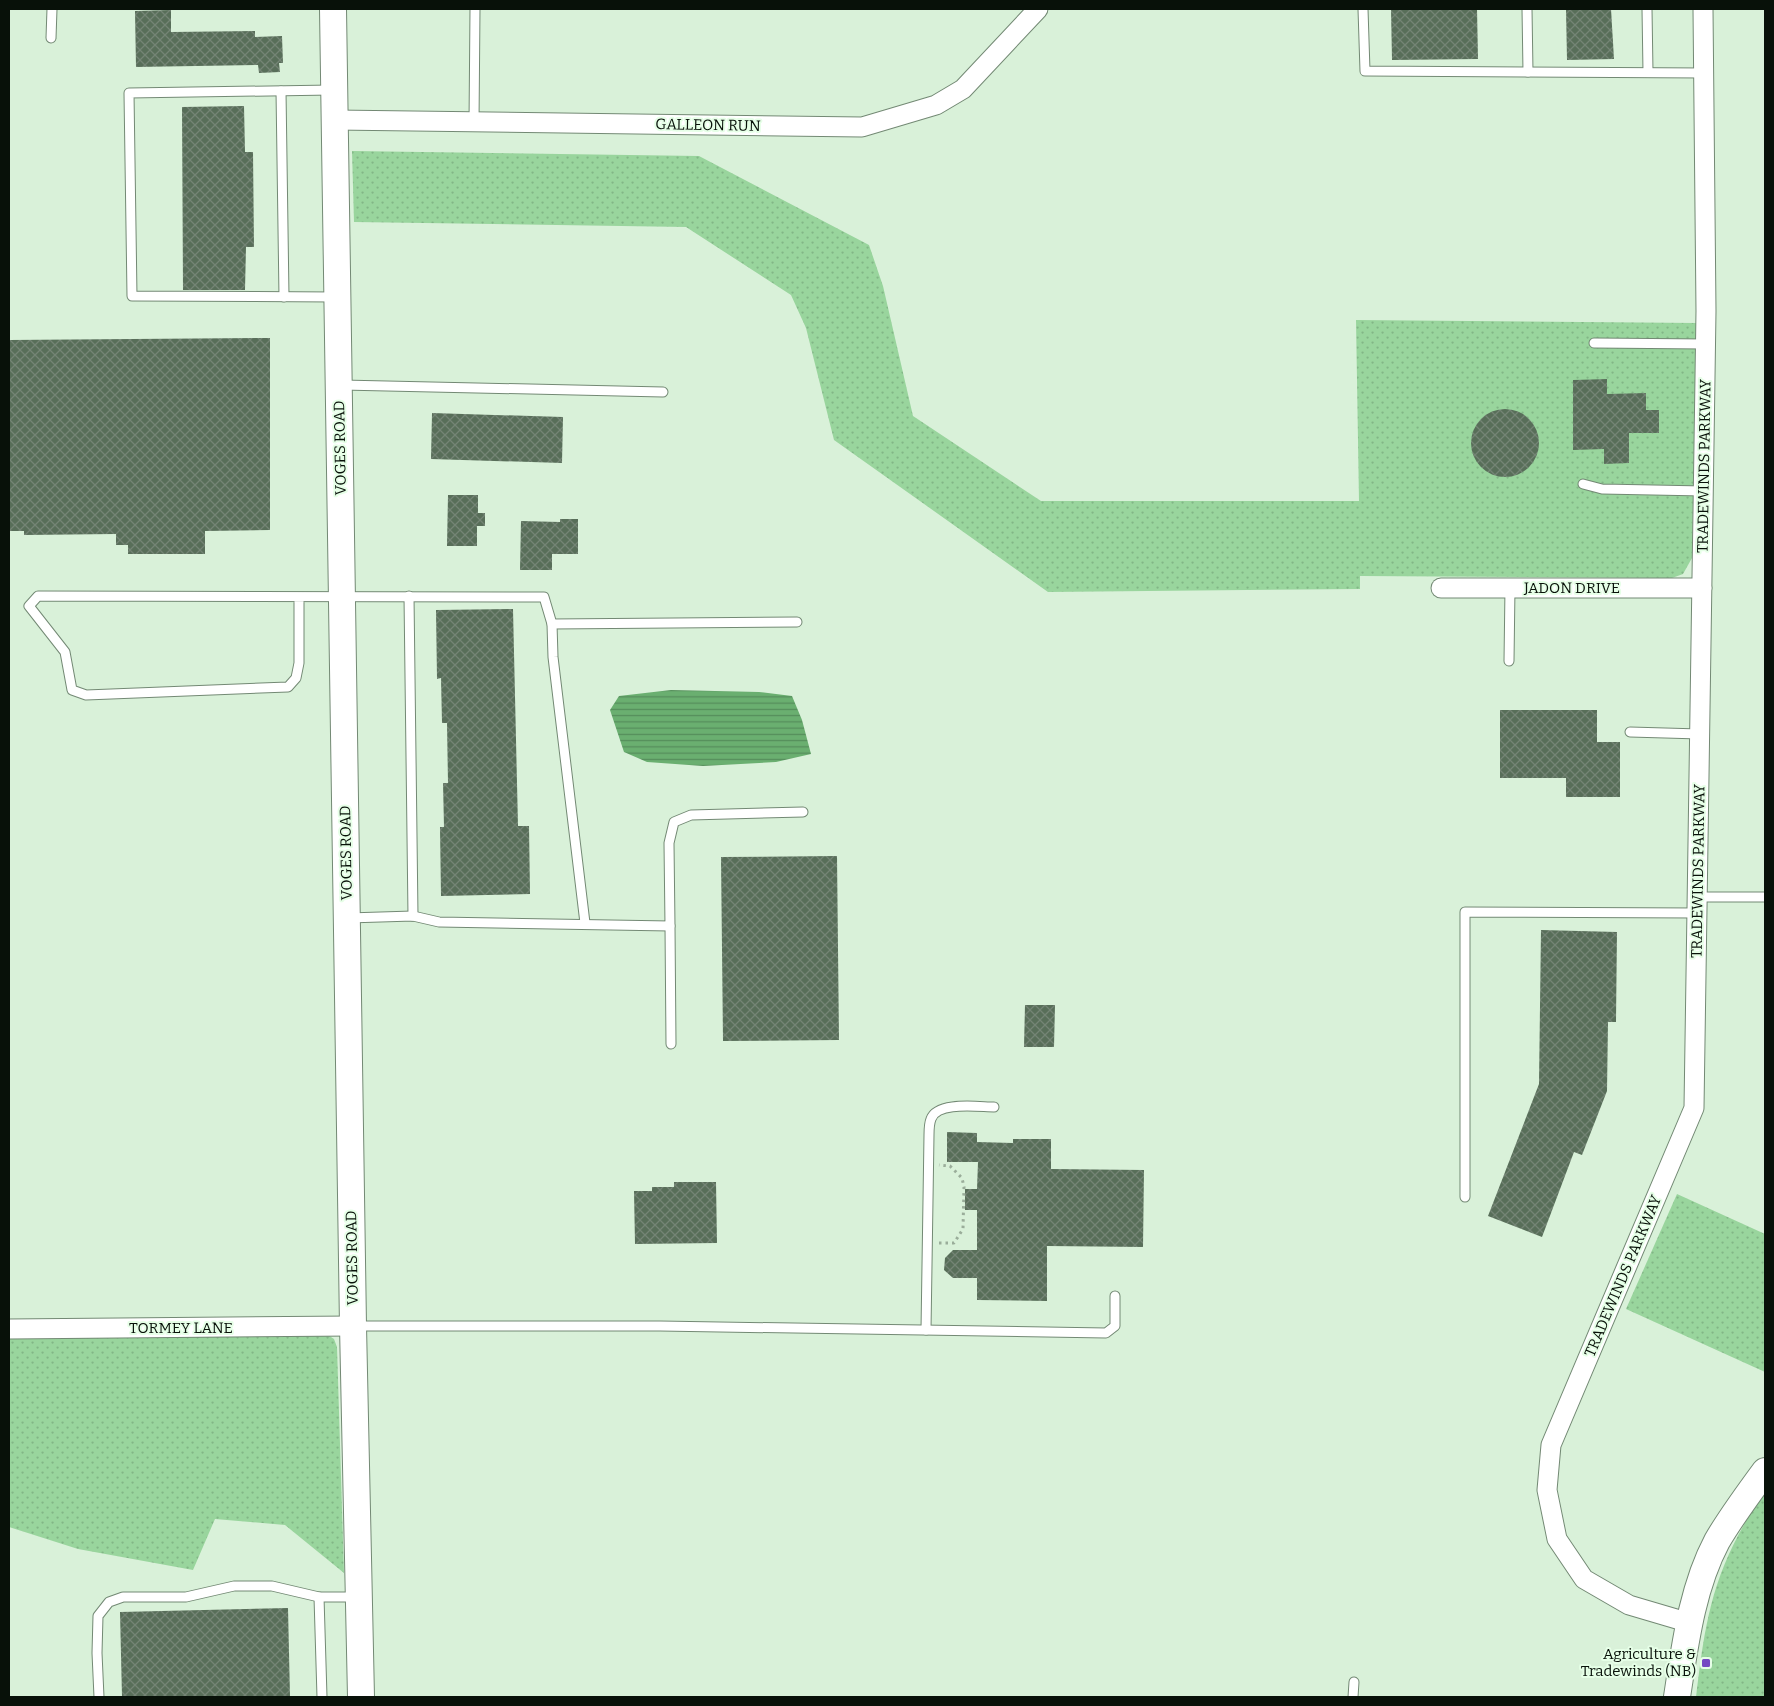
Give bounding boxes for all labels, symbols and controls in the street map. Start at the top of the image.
street label: GALLEON RUN [655,115,761,135]
street label: TRADEWINDS PARKWAY [1693,378,1715,553]
street label: VOGES ROAD [330,401,350,495]
street label: JADON DRIVE [1523,579,1620,597]
street label: TRADEWINDS PARKWAY [1687,783,1709,958]
street label: VOGES ROAD [336,806,356,900]
street label: TRADEWINDS PARKWAY [1581,1192,1665,1360]
street label: VOGES ROAD [342,1211,362,1305]
street label: TORMEY LANE [129,1319,233,1337]
place label: Agriculture & Tradewinds (NB) [1581,1645,1696,1680]
marker: Agriculture & Tradewinds (NB) [1700,1657,1712,1669]

